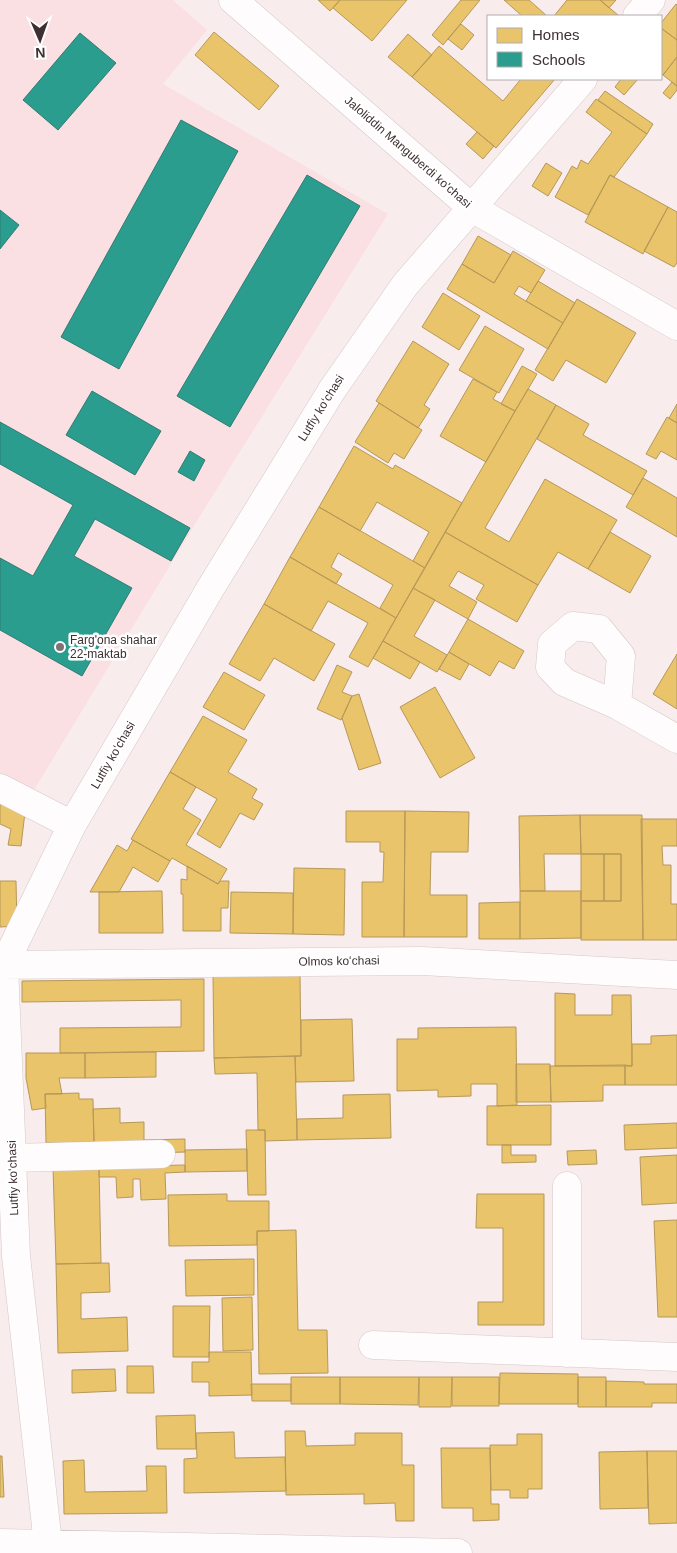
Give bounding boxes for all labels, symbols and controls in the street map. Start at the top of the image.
north arrow [15,15,65,65]
legend [487,15,662,80]
text: Homes [532,26,580,43]
text: N [35,45,46,61]
text: Schools [532,51,585,68]
street label: Jaloliddin Manguberdi ko'chasi [342,93,474,211]
street label: Lutfiy koʻchasi [295,372,347,444]
place label: Farg'ona shahar 22-maktab [70,633,157,661]
marker: Farg'ona shahar 22-maktab [54,641,66,653]
street label: Lutfiy koʻchasi [88,719,138,791]
street label: Olmos koʻchasi [298,953,380,969]
street label: Lutfiy koʻchasi [5,1140,21,1216]

